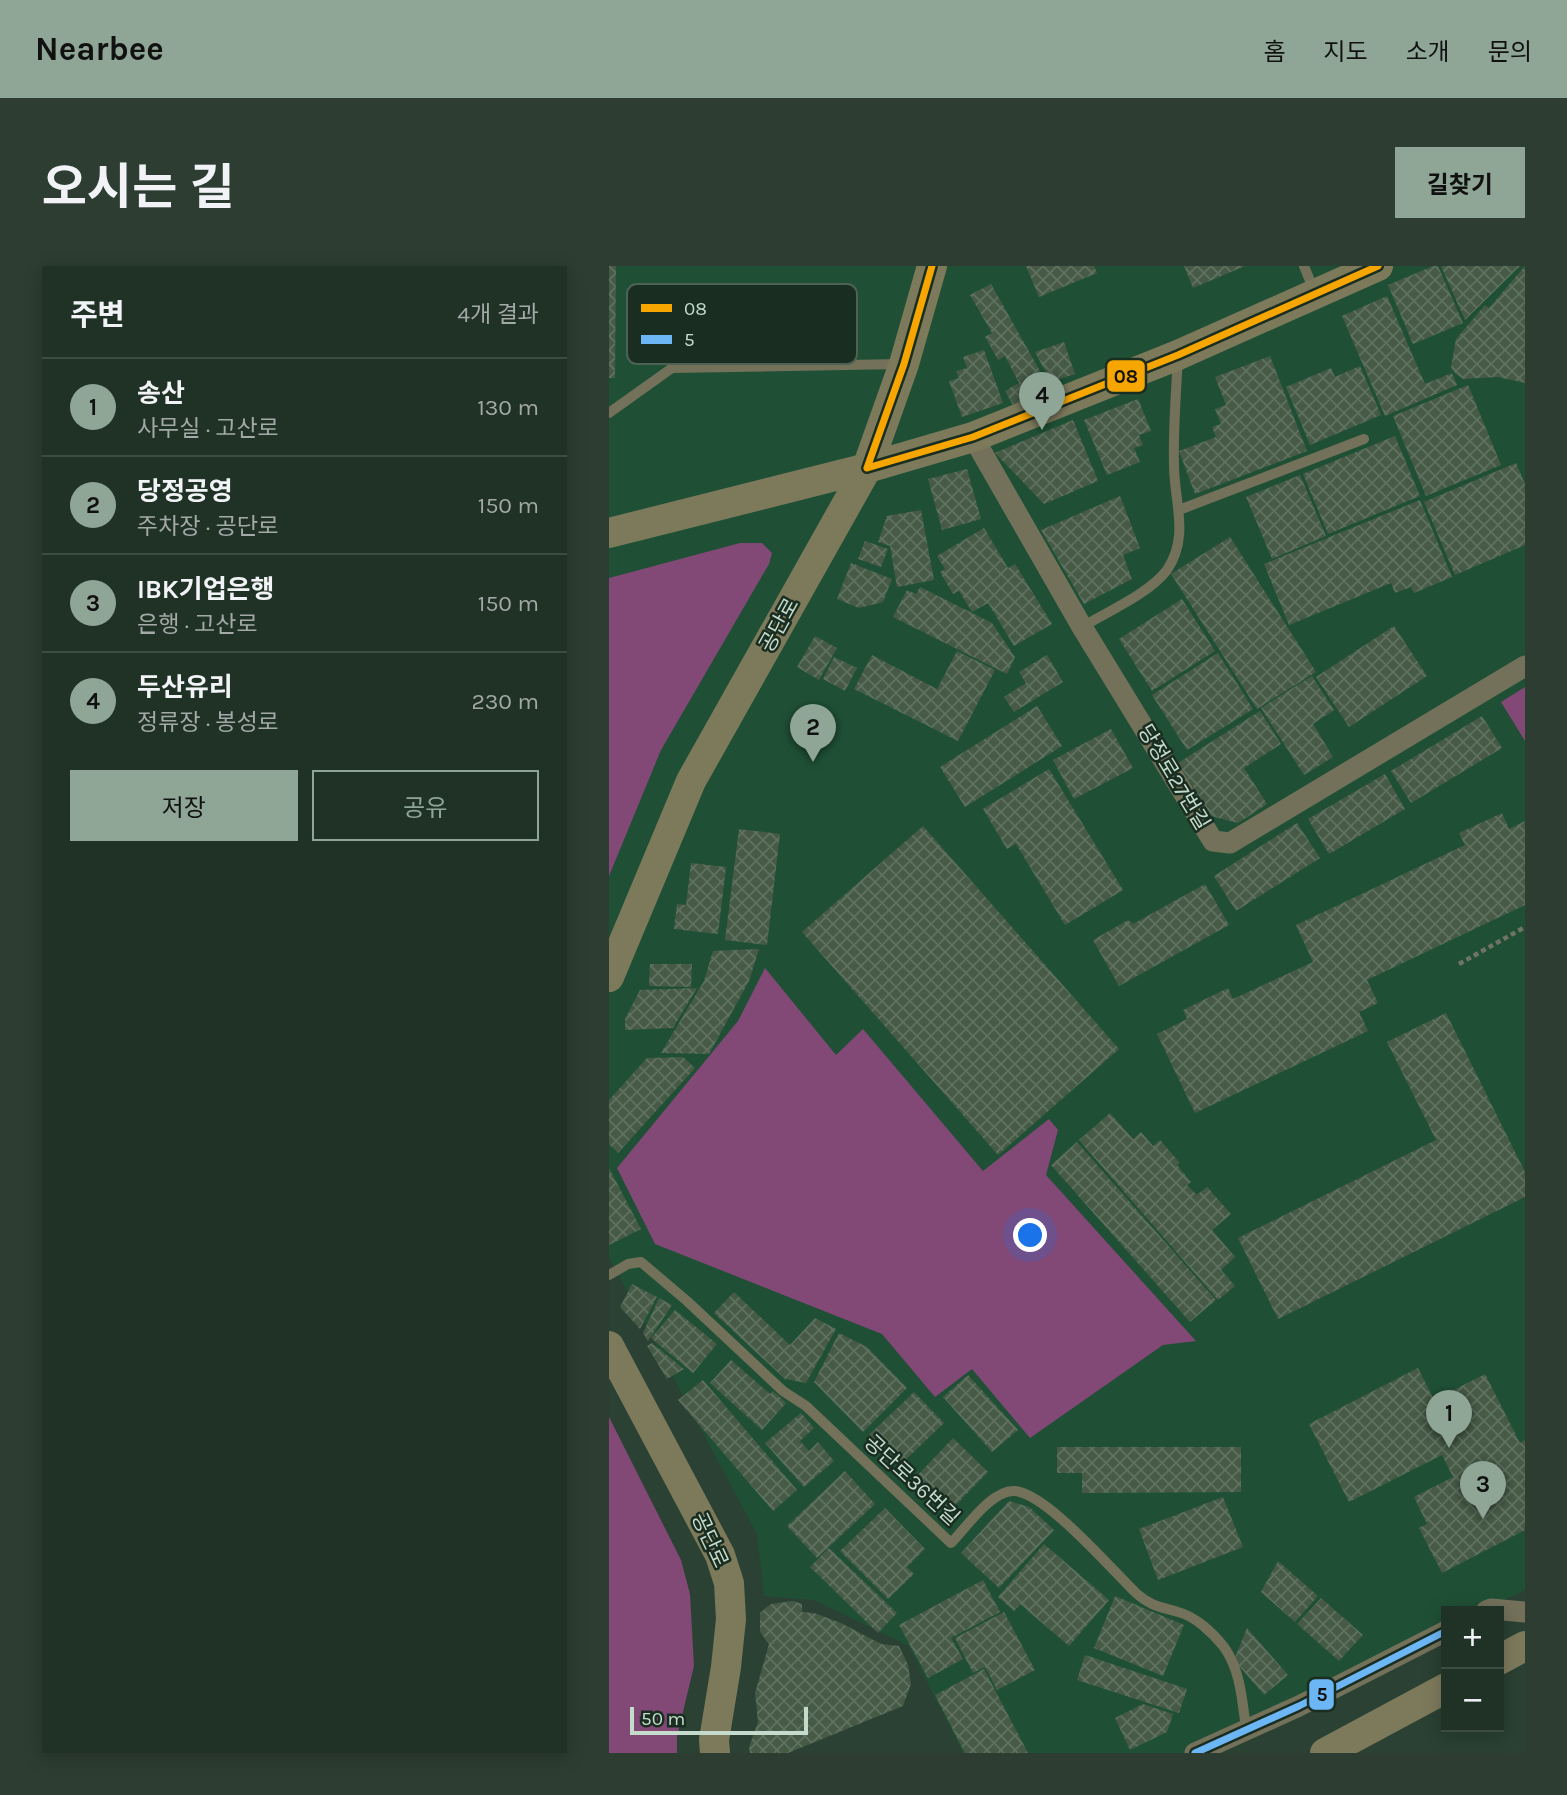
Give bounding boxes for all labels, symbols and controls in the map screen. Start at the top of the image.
text: Nearbee [35,30,164,68]
text: 홈 [1263,38,1285,66]
text: 지도 [1323,38,1368,66]
text: 소개 [1406,38,1450,66]
text: 문의 [1488,38,1532,66]
button: 길찾기 [1395,147,1525,218]
text: 오시는 길 [42,159,235,216]
legend [627,284,857,364]
text: 주변 [70,297,125,333]
text: 08 [684,298,707,320]
text: 4개 결과 [457,301,539,328]
text: 5 [684,329,695,351]
line badge: 08 [1106,359,1146,393]
text: 08 [1114,366,1138,388]
pin: 4 [1019,372,1065,430]
text: 송산 [137,378,185,409]
text: 1 [89,394,97,421]
text: 130 m [477,394,539,421]
text: 사무실 · 고산로 [137,415,279,442]
text: 당정공영 [137,476,233,507]
text: 2 [86,492,100,519]
text: 150 m [478,492,539,519]
text: 주차장 · 공단로 [137,513,279,540]
text: IBK기업은행 [137,574,274,605]
text: 3 [86,590,100,617]
text: 150 m [478,590,539,617]
street label: 공단로 [754,594,804,656]
text: 은행 · 고산로 [137,611,258,638]
text: 두산유리 [137,672,233,703]
text: 4 [86,688,100,715]
text: 230 m [471,688,539,715]
pin: 2 [790,704,836,762]
text: 정류장 · 봉성로 [137,709,279,736]
street label: 당정로27번길 [1133,720,1215,834]
button: 저장 [70,770,298,841]
button: 공유 [312,770,539,841]
your location [1013,1218,1047,1252]
pin: 1 [1426,1390,1472,1448]
street label: 공단로36번길 [860,1430,964,1530]
pin: 3 [1460,1461,1506,1519]
street label: 공단로 [687,1509,733,1571]
map controls [1441,1606,1504,1732]
button: + [1441,1606,1504,1669]
button: − [1441,1669,1504,1732]
line badge: 5 [1308,1678,1335,1711]
text: 5 [1316,1684,1328,1706]
scale bar [630,1704,809,1736]
text: 50 m [641,1708,685,1730]

